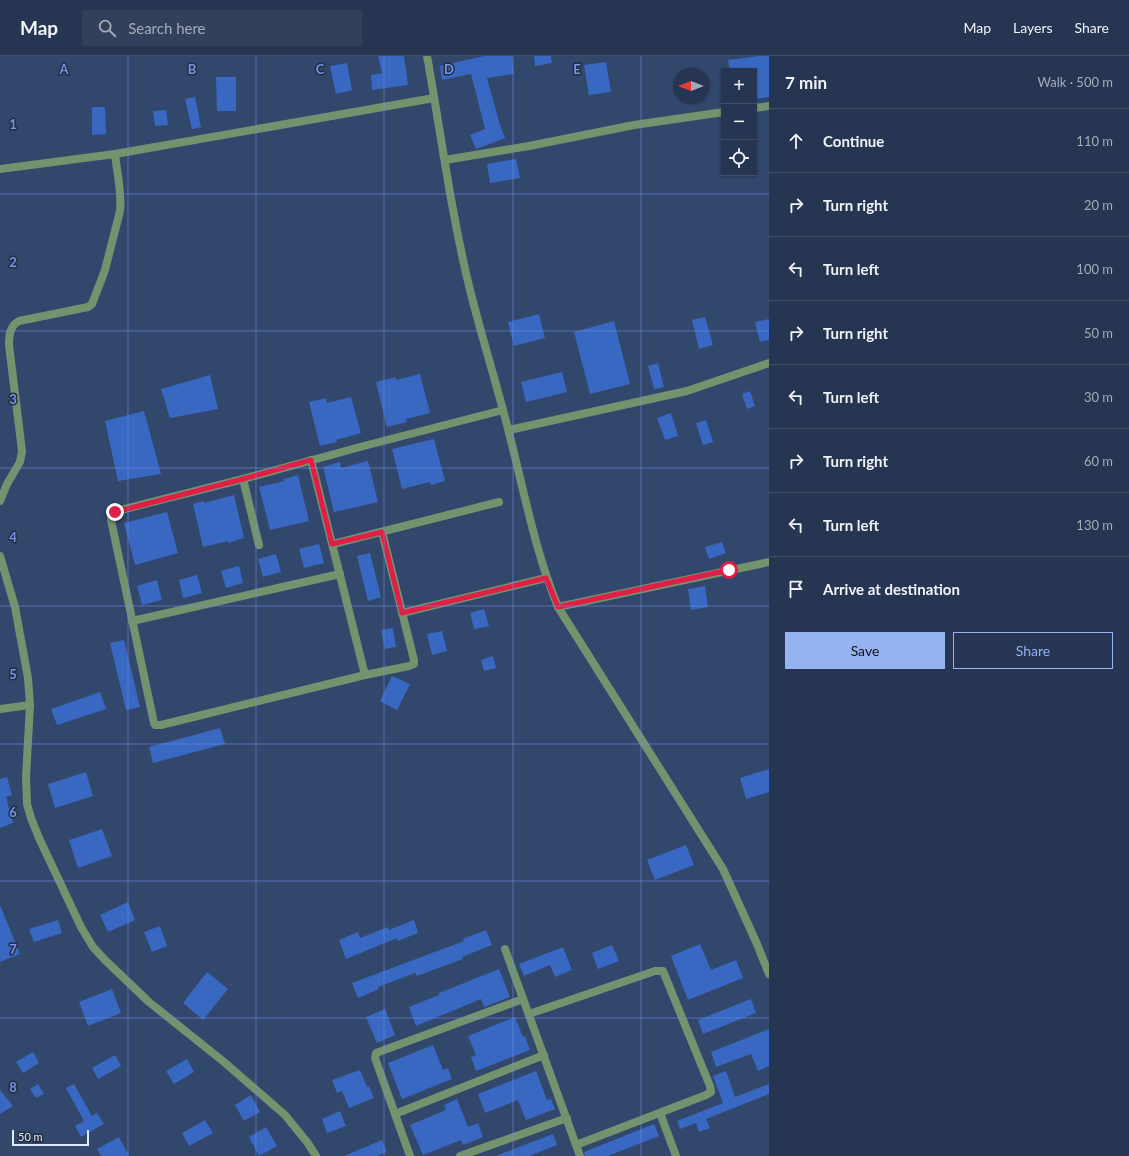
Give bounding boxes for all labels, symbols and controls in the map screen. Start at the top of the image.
search box [82,10,362,46]
text: Map [20,16,58,39]
icon: search [96,17,118,39]
text: Search here [128,19,206,37]
text: Map [963,19,991,36]
text: Layers [1013,19,1053,36]
text: Share [1075,19,1109,36]
text: A [58,61,69,77]
text: B [188,61,197,77]
text: C [316,61,325,77]
text: D [444,61,454,77]
text: E [573,61,581,77]
north arrow [673,68,709,104]
map controls [721,68,757,176]
button: + [721,68,757,104]
text: 7 min [785,72,827,93]
text: Walk · 500 m [1037,74,1113,90]
button: − [721,104,757,140]
text: 1 [9,116,17,132]
icon: ahead [785,130,807,152]
text: Continue [823,132,884,150]
text: 110 m [1076,133,1113,149]
button: locate [721,140,757,176]
icon: right [785,194,807,216]
text: Turn right [823,196,888,214]
text: 20 m [1084,197,1113,213]
text: 2 [9,254,17,270]
icon: left [785,258,807,280]
text: Turn left [823,260,879,278]
text: 100 m [1076,261,1113,277]
icon: right [785,322,807,344]
text: Turn right [823,324,888,342]
text: 50 m [1084,325,1113,341]
icon: left [785,386,807,408]
text: Turn left [823,388,879,406]
text: 30 m [1084,389,1113,405]
text: 3 [9,391,17,407]
icon: right [785,450,807,472]
text: Turn right [823,452,888,470]
text: 60 m [1084,453,1113,469]
route end [106,503,124,521]
icon: left [785,514,807,536]
text: Turn left [823,516,879,534]
text: 130 m [1076,517,1113,533]
text: 4 [9,529,17,545]
route start [720,561,738,579]
icon: arrive [785,578,807,600]
text: Arrive at destination [823,580,960,598]
button: Save [785,632,945,669]
button: Share [953,632,1113,669]
text: 5 [9,666,17,682]
text: 6 [9,804,17,820]
text: 7 [9,941,17,957]
text: 8 [9,1079,17,1095]
scale bar [12,1128,89,1147]
text: 50 m [18,1130,43,1143]

